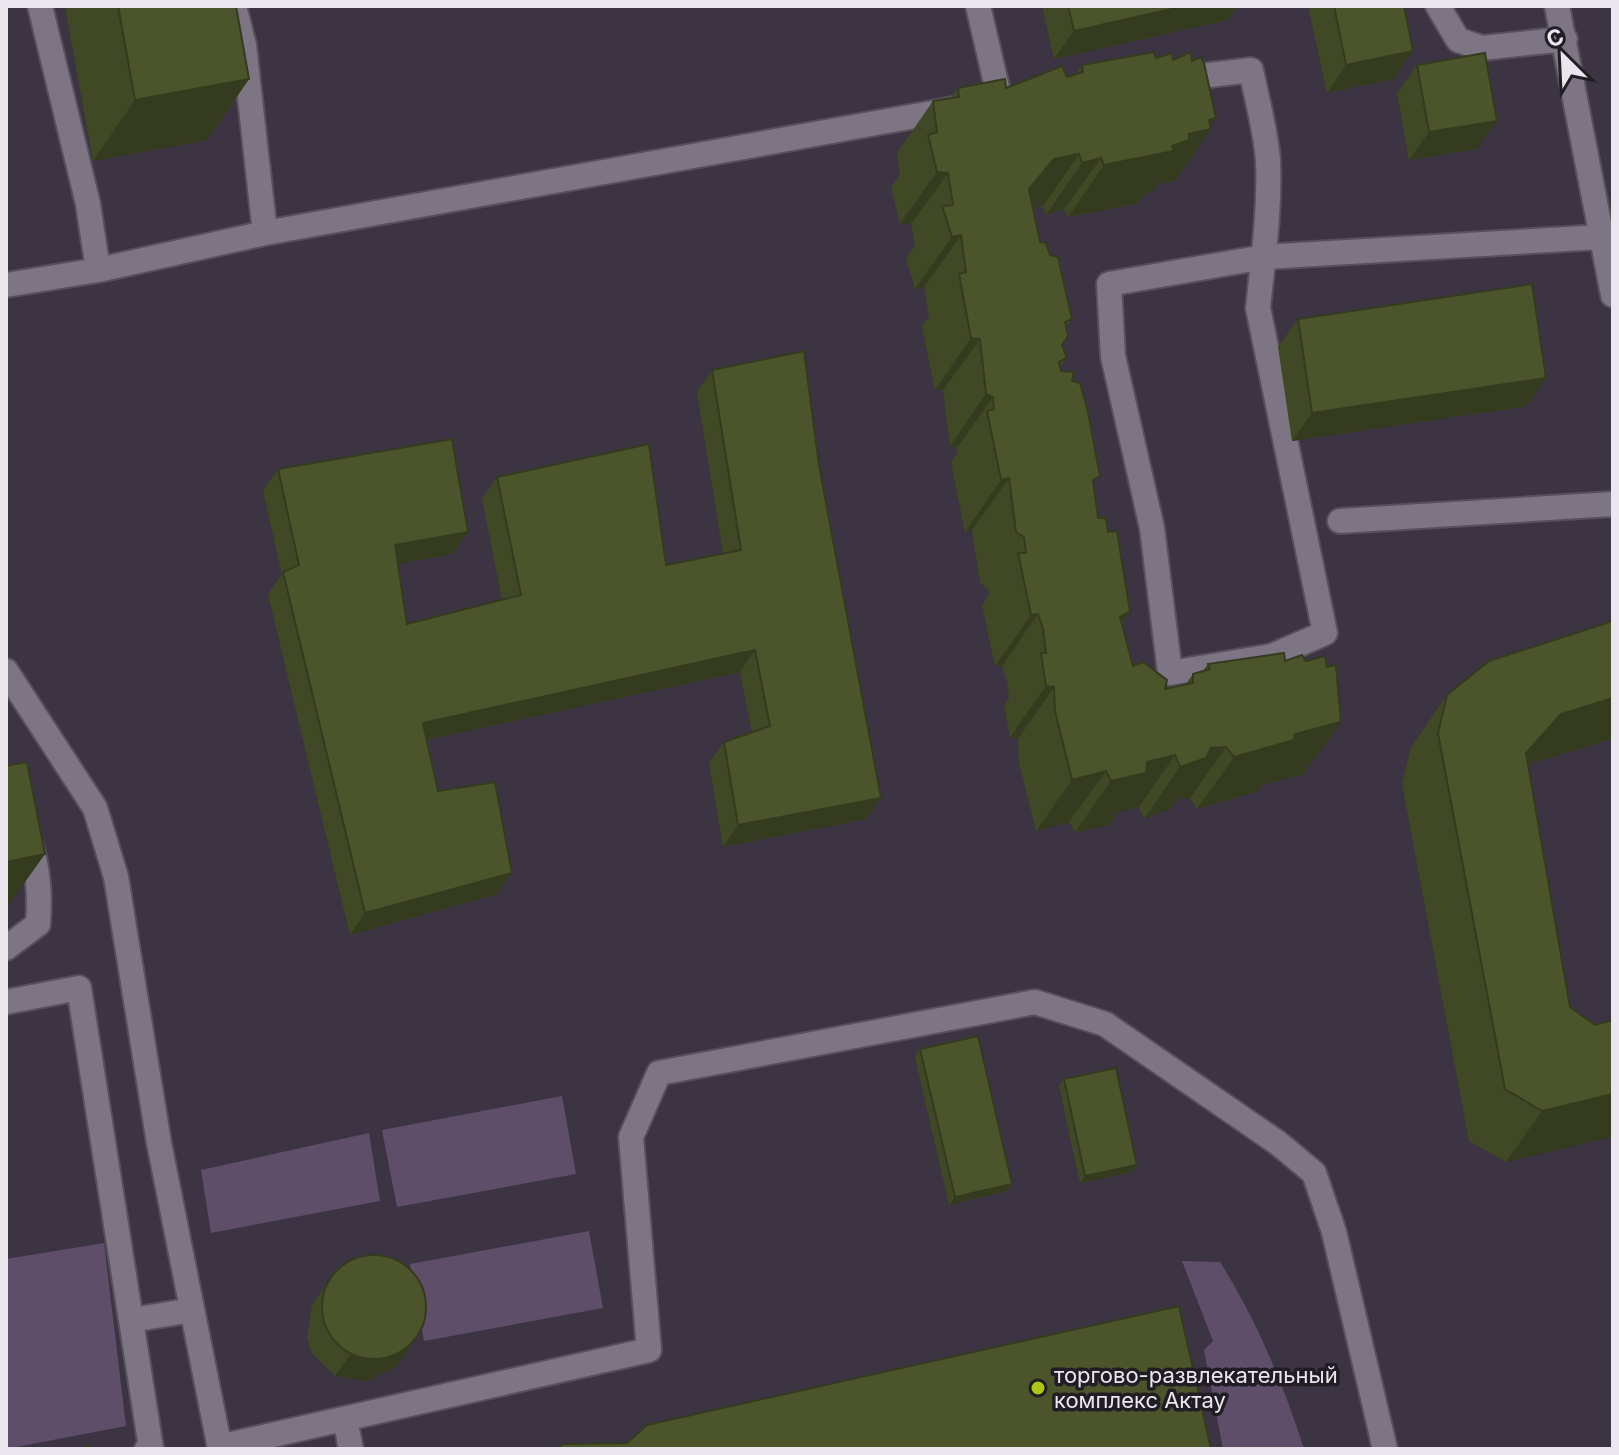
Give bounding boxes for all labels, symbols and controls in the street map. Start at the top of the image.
north arrow [1523,16,1603,96]
text: С [1542,23,1568,53]
place label: торгово-развлекательный комплекс Актау [1054,1362,1338,1413]
marker: торгово-развлекательный комплекс Актау [1029,1379,1047,1397]

